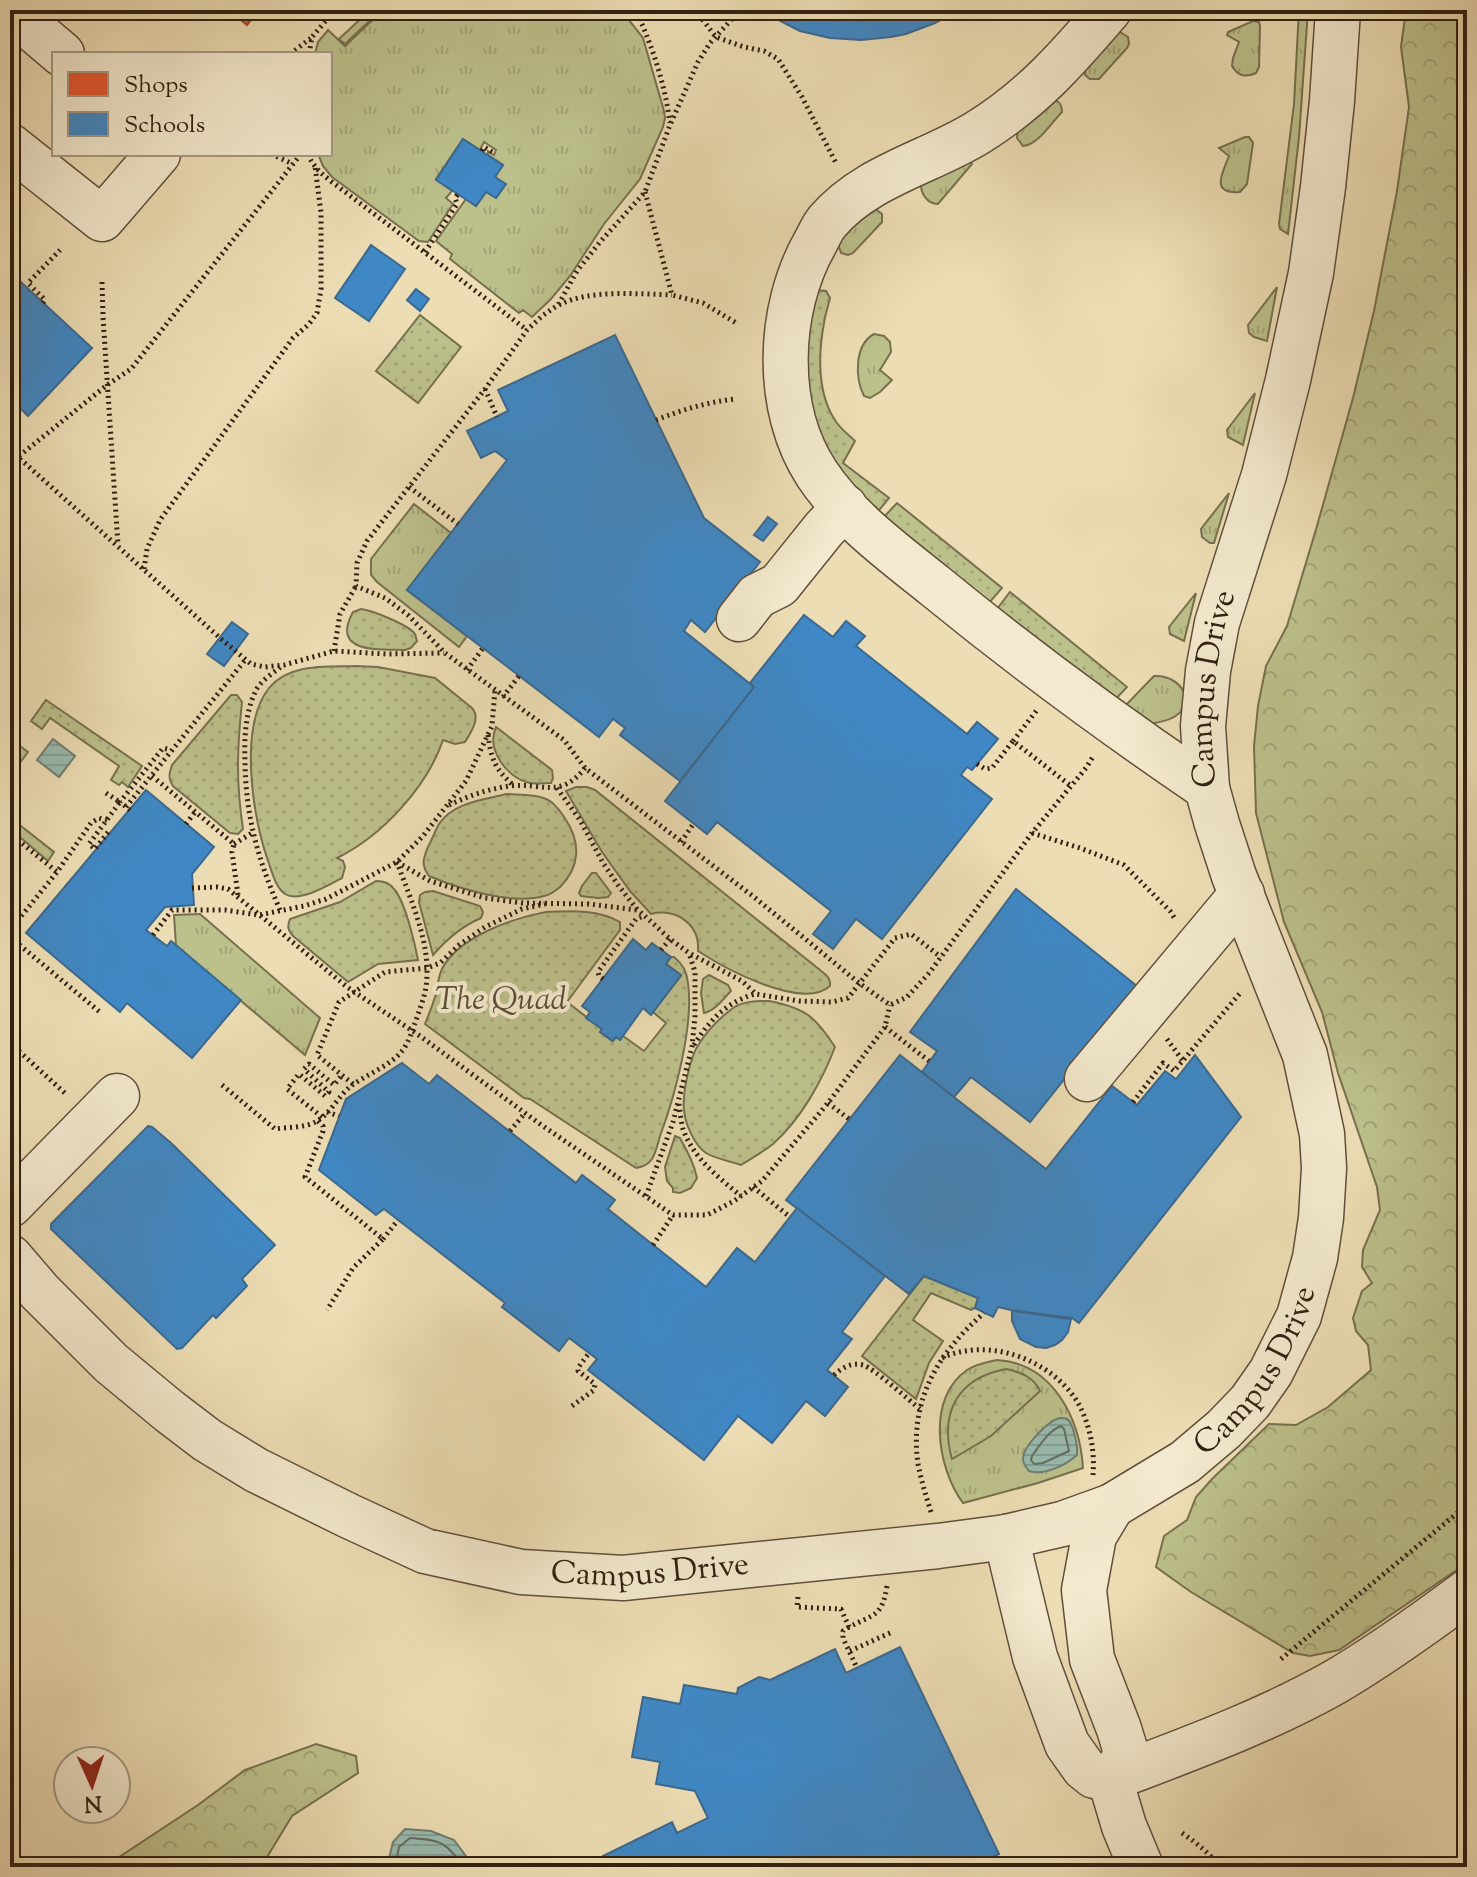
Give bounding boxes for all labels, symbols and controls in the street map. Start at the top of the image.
legend [52,52,332,156]
text: Shops [124,69,188,103]
text: Schools [124,109,205,143]
street label: Campus Drive [1180,584,1249,789]
park label: The Quad [435,978,567,1024]
street label: Campus Drive [1184,1281,1329,1468]
street label: Campus Drive [549,1542,751,1601]
north arrow [52,1745,132,1825]
text: N [83,1786,102,1818]

